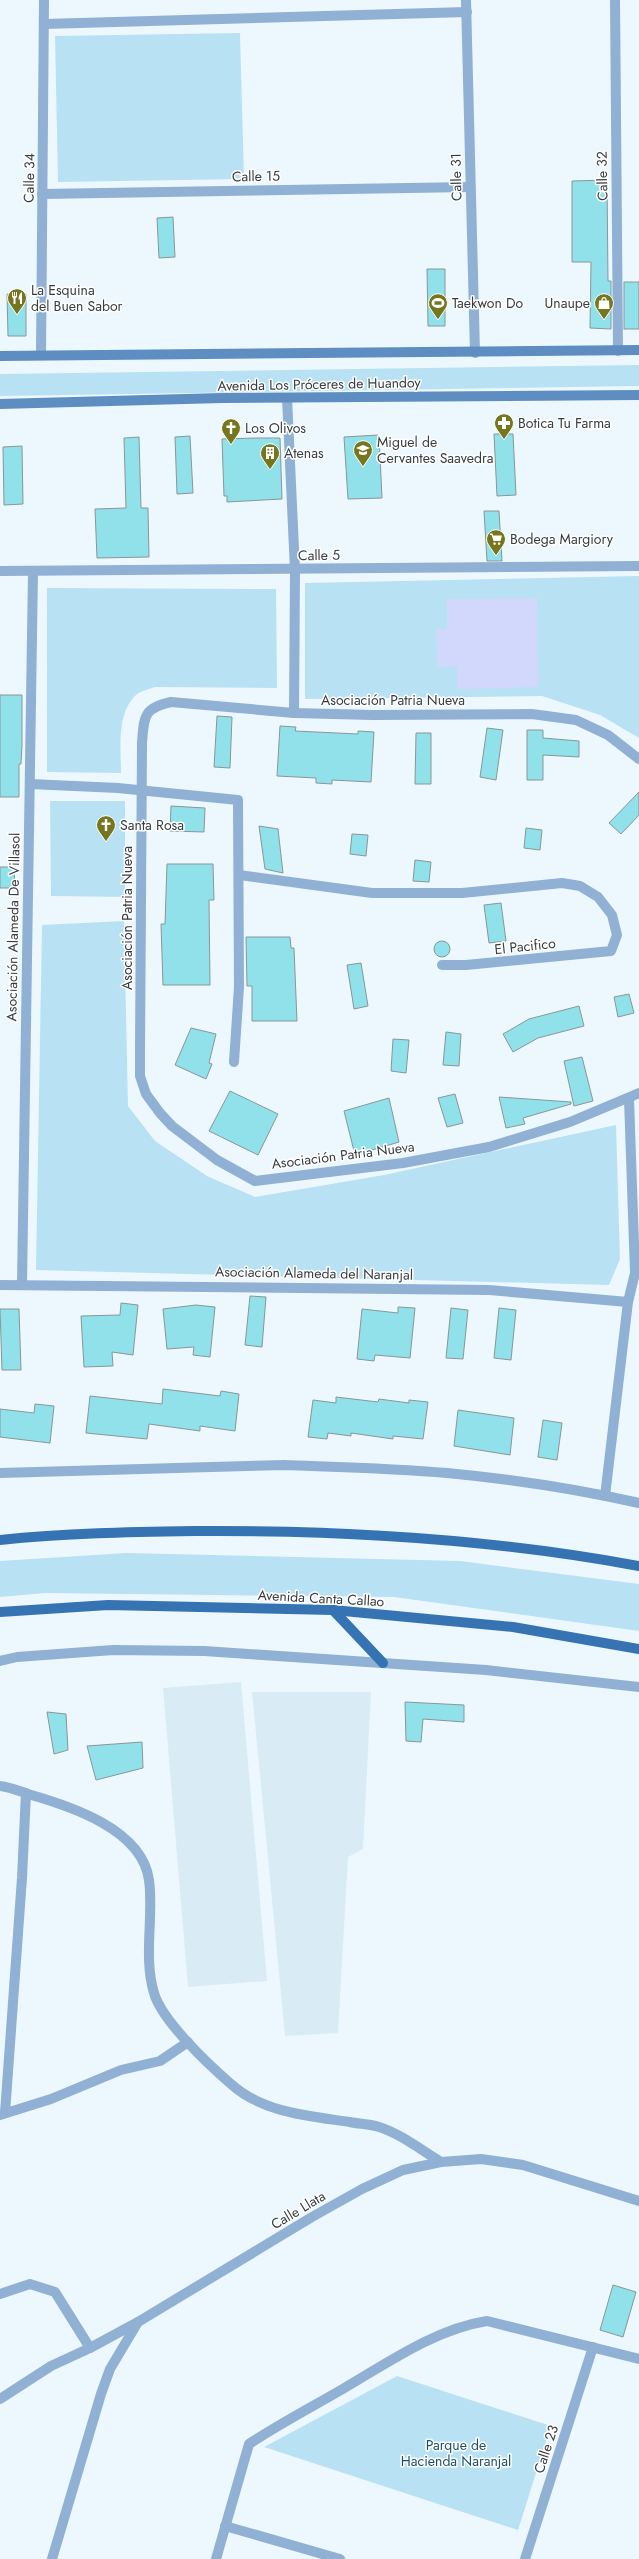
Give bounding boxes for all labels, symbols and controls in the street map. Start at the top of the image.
street label: Calle 32 [592,151,612,201]
street label: Calle 34 [19,153,39,203]
street label: Calle 31 [446,153,466,201]
street label: Calle 15 [232,166,280,186]
place label: La Esquina del Buen Sabor [31,280,123,316]
restaurant icon: La Esquina del Buen Sabor [6,287,28,315]
sports icon: Taekwon Do [427,292,449,320]
shop icon: Unaupe [593,292,615,320]
place label: Taekwon Do [452,293,523,313]
place label: Unaupe [545,293,590,313]
street label: Avenida Los Próceres de Huandoy [217,372,421,396]
pharmacy icon: Botica Tu Farma [493,412,515,440]
place label: Botica Tu Farma [518,413,611,433]
church icon: Los Olivos [220,417,242,445]
place label: Los Olivos [245,418,306,438]
place label: Miguel de Cervantes Saavedra [377,432,493,468]
school or university icon: Miguel de Cervantes Saavedra [352,439,374,467]
building icon: Atenas [259,442,281,470]
place label: Atenas [284,443,324,463]
supermarket icon: Bodega Margiory [485,528,507,556]
place label: Bodega Margiory [510,529,614,549]
street label: Calle 5 [298,545,340,565]
street label: Asociación Patria Nueva [321,690,465,710]
church icon: Santa Rosa [95,814,117,842]
place label: Santa Rosa [120,815,184,835]
street label: Asociación Alameda De Villasol [1,832,25,1022]
street label: Asociación Patria Nueva [117,846,137,990]
street label: El Pacifico [493,933,557,959]
street label: Asociación Patria Nueva [270,1136,416,1174]
street label: Asociación Alameda del Naranjal [215,1261,413,1285]
street label: Avenida Canta Callao [257,1585,385,1611]
street label: Calle Llata [267,2186,329,2234]
street label: Calle 23 [529,2422,563,2476]
park label: Parque de Hacienda Naranjal [401,2435,511,2471]

